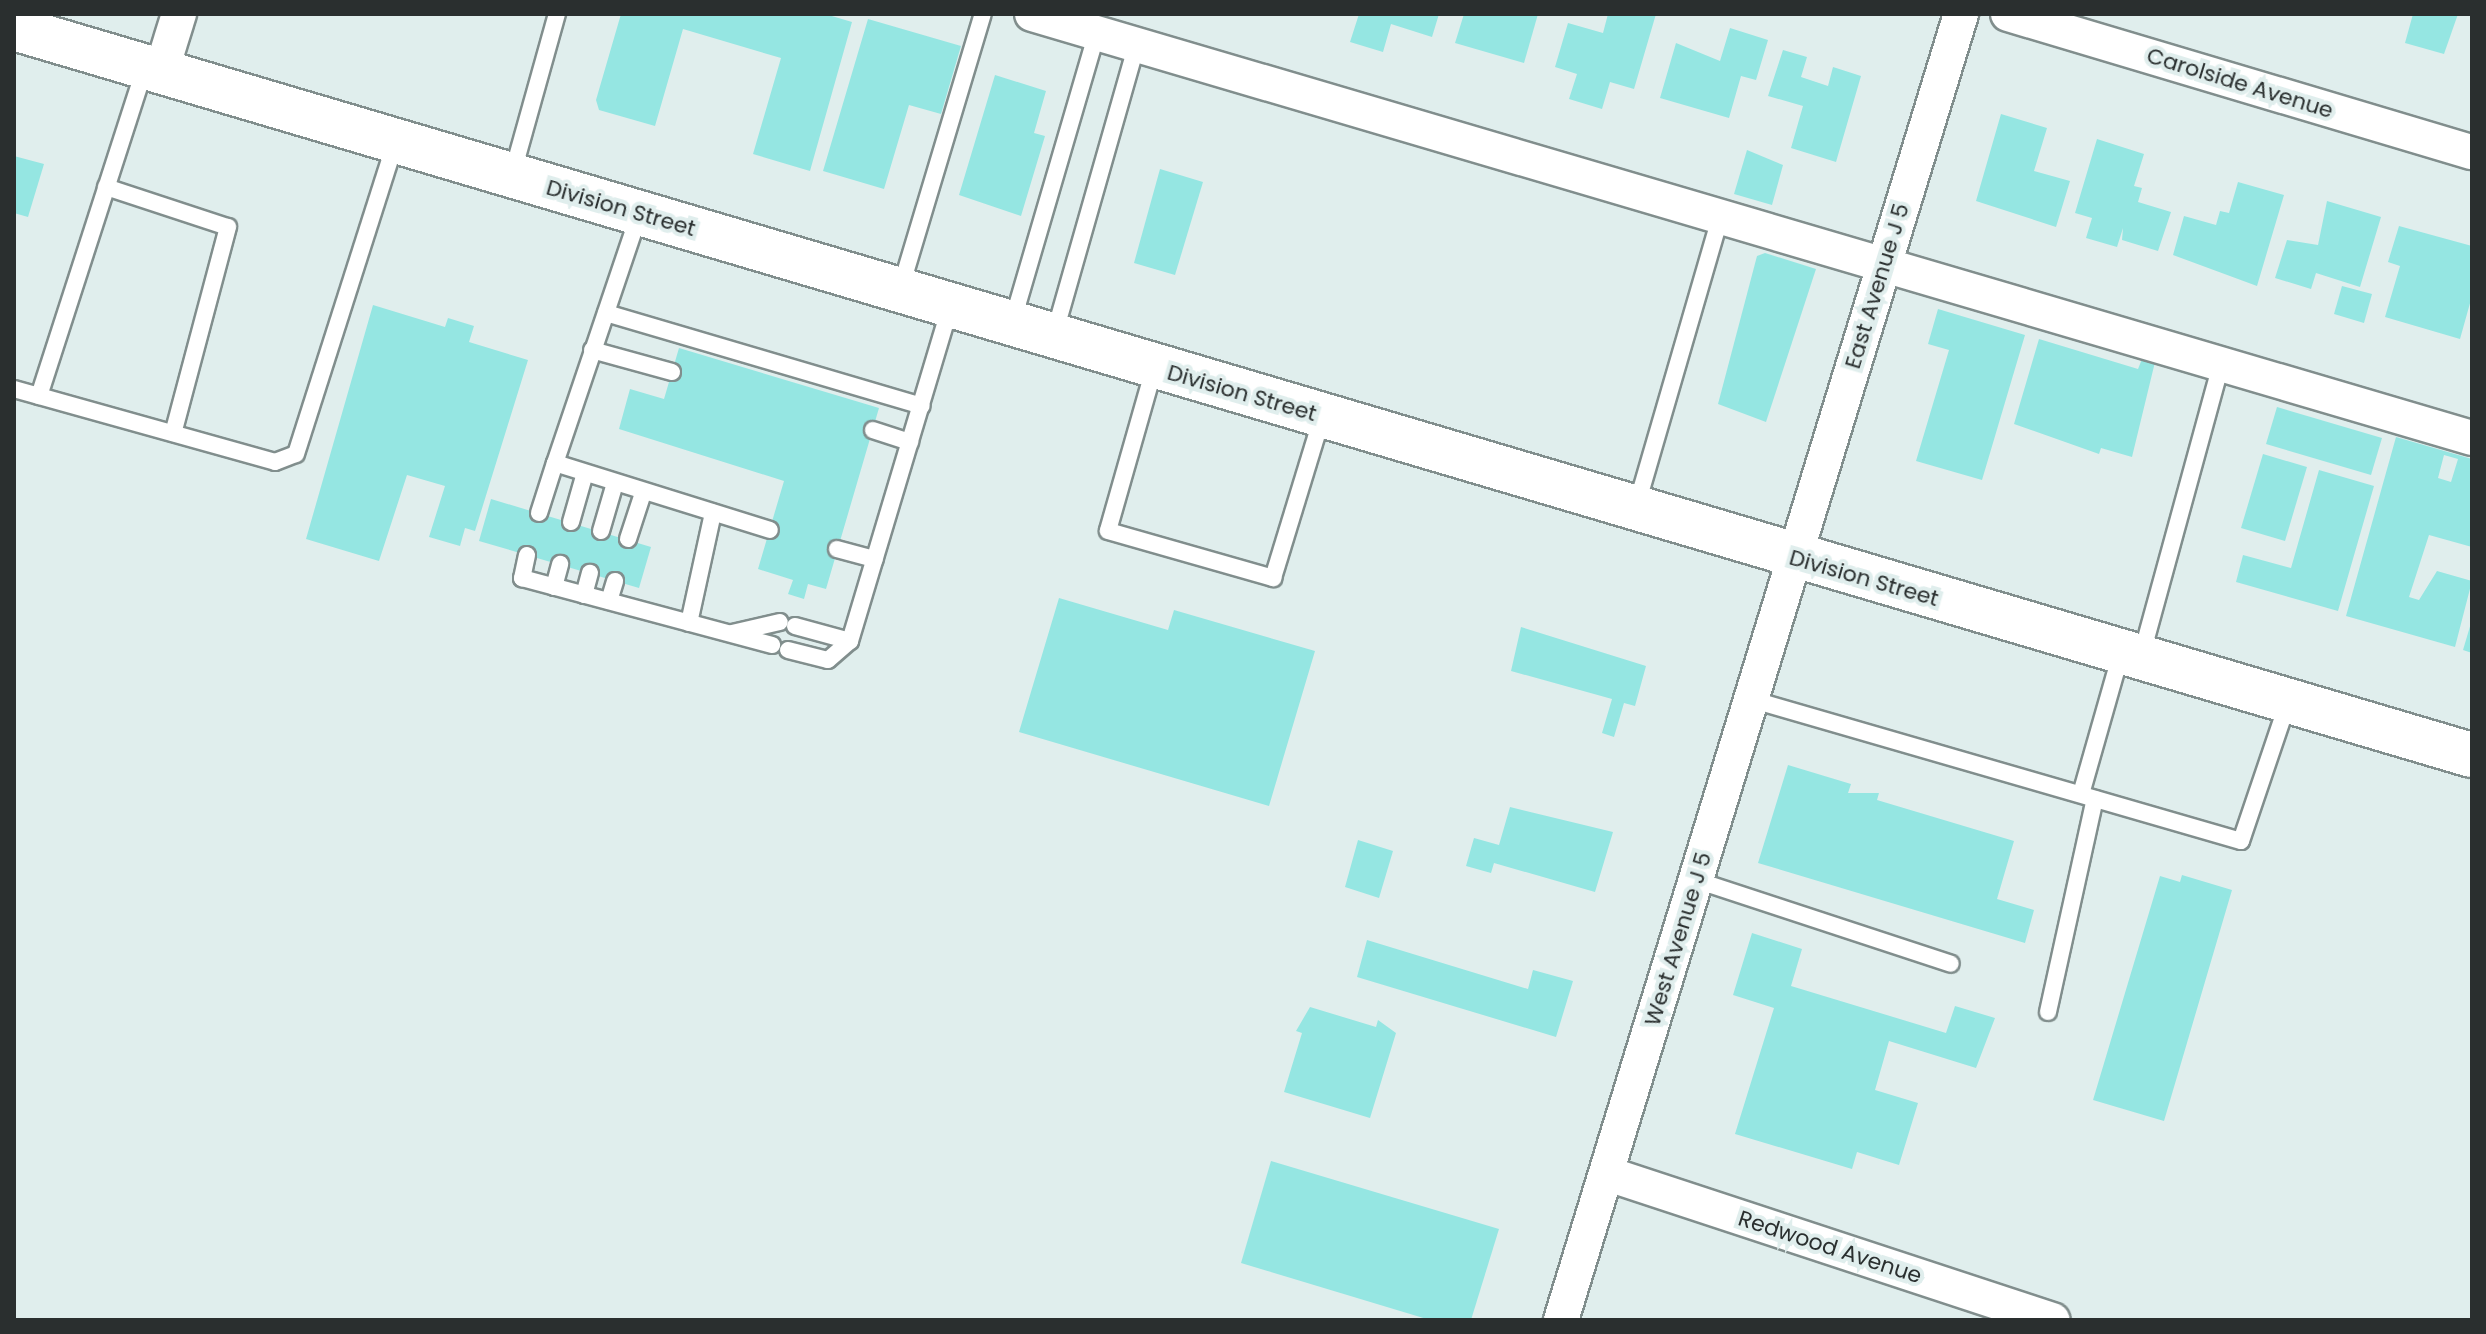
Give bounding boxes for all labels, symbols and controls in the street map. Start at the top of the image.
street label: Carolside Avenue [2144,42,2336,124]
street label: Division Street [543,174,699,242]
street label: East Avenue J 5 [1839,200,1915,372]
street label: Division Street [1164,359,1320,427]
street label: Division Street [1786,544,1942,612]
street label: West Avenue J 5 [1639,849,1717,1029]
street label: Redwood Avenue [1735,1205,1925,1289]

